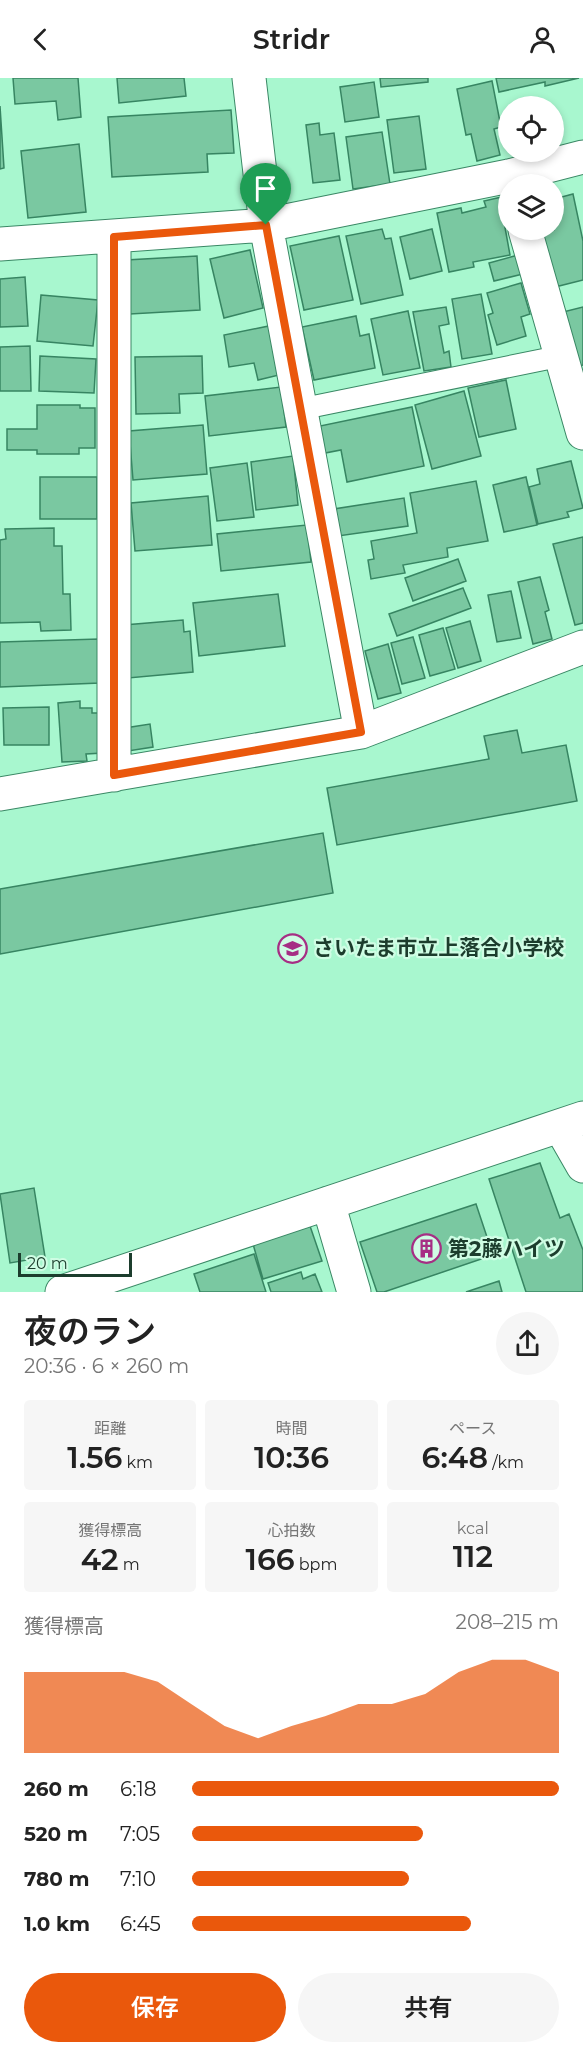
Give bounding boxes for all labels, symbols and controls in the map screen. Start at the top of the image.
icon: back [24,23,57,56]
text: Stridr [253,23,330,56]
icon: person [526,23,559,56]
map controls [498,96,564,240]
button: locate [498,96,564,162]
pin [240,163,291,225]
icon: arrive [249,172,282,205]
button: layers [498,174,564,240]
school or university icon: さいたま市立上落合小学校 [276,932,308,964]
place label: さいたま市立上落合小学校 [313,935,564,960]
building icon: 第2藤ハイツ [411,1233,443,1265]
place label: 第2藤ハイツ [448,1236,565,1261]
scale bar [18,1250,132,1278]
text: 20 m [27,1254,68,1273]
text: 夜のラン [24,1311,156,1351]
button: share [496,1312,559,1375]
text: 20:36 · 6 × 260 m [24,1354,189,1378]
text: 距離 [94,1419,126,1438]
text: 時間 [275,1419,308,1438]
text: ペース [449,1419,496,1438]
text: 1.56 [67,1439,122,1476]
text: 10:36 [254,1439,329,1476]
text: 6:48 [422,1439,488,1476]
text: km [122,1453,153,1472]
text: /km [488,1453,524,1472]
text: kcal [457,1519,489,1538]
text: 獲得標高 [78,1521,142,1540]
text: 心拍数 [267,1521,316,1540]
text: 112 [453,1538,493,1575]
text: 42 [81,1541,119,1578]
text: 166 [246,1541,295,1578]
text: m [119,1555,140,1574]
text: bpm [295,1555,337,1574]
text: 208–215 m [456,1610,559,1634]
text: 獲得標高 [24,1614,104,1638]
text: 260 m [24,1777,89,1801]
text: 6:18 [120,1777,156,1801]
text: 520 m [24,1822,88,1846]
text: 7:05 [120,1822,160,1846]
text: 780 m [24,1867,89,1891]
text: 7:10 [120,1867,156,1891]
text: 1.0 km [24,1912,90,1936]
text: 6:45 [120,1912,161,1936]
button: 保存 [24,1973,286,2042]
button: 共有 [298,1973,559,2042]

